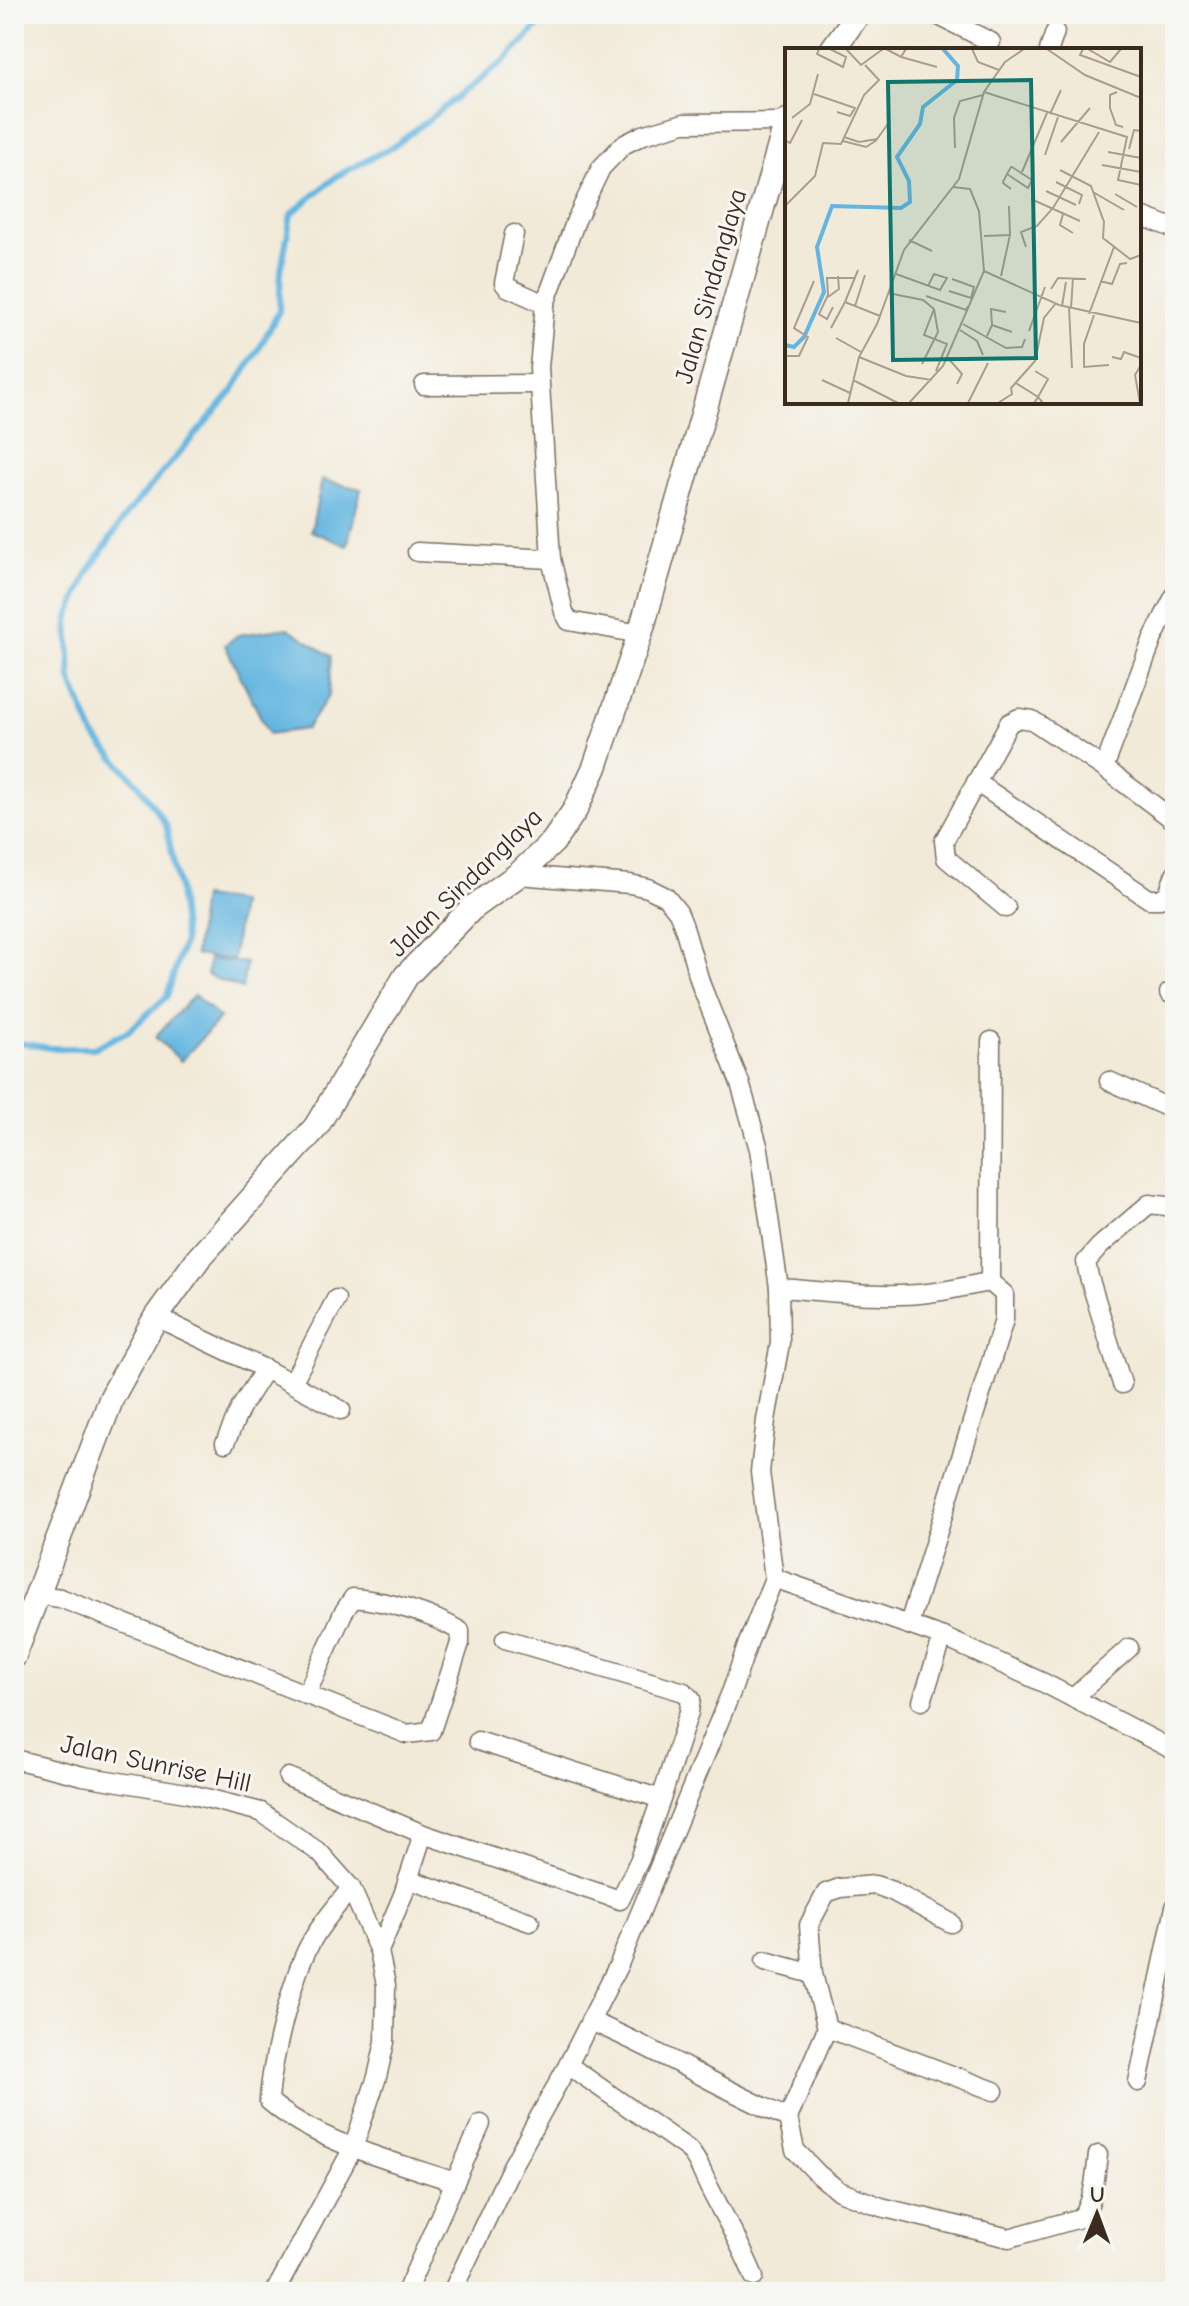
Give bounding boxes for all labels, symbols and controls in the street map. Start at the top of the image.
inset map [785,48,1141,404]
street label: Jalan Sindanglaya [669,185,753,387]
street label: Jalan Sindanglaya [383,802,548,963]
street label: Jalan Sunrise Hill [58,1729,254,1799]
north arrow [1057,2174,1137,2254]
text: U [1090,2182,1105,2208]

